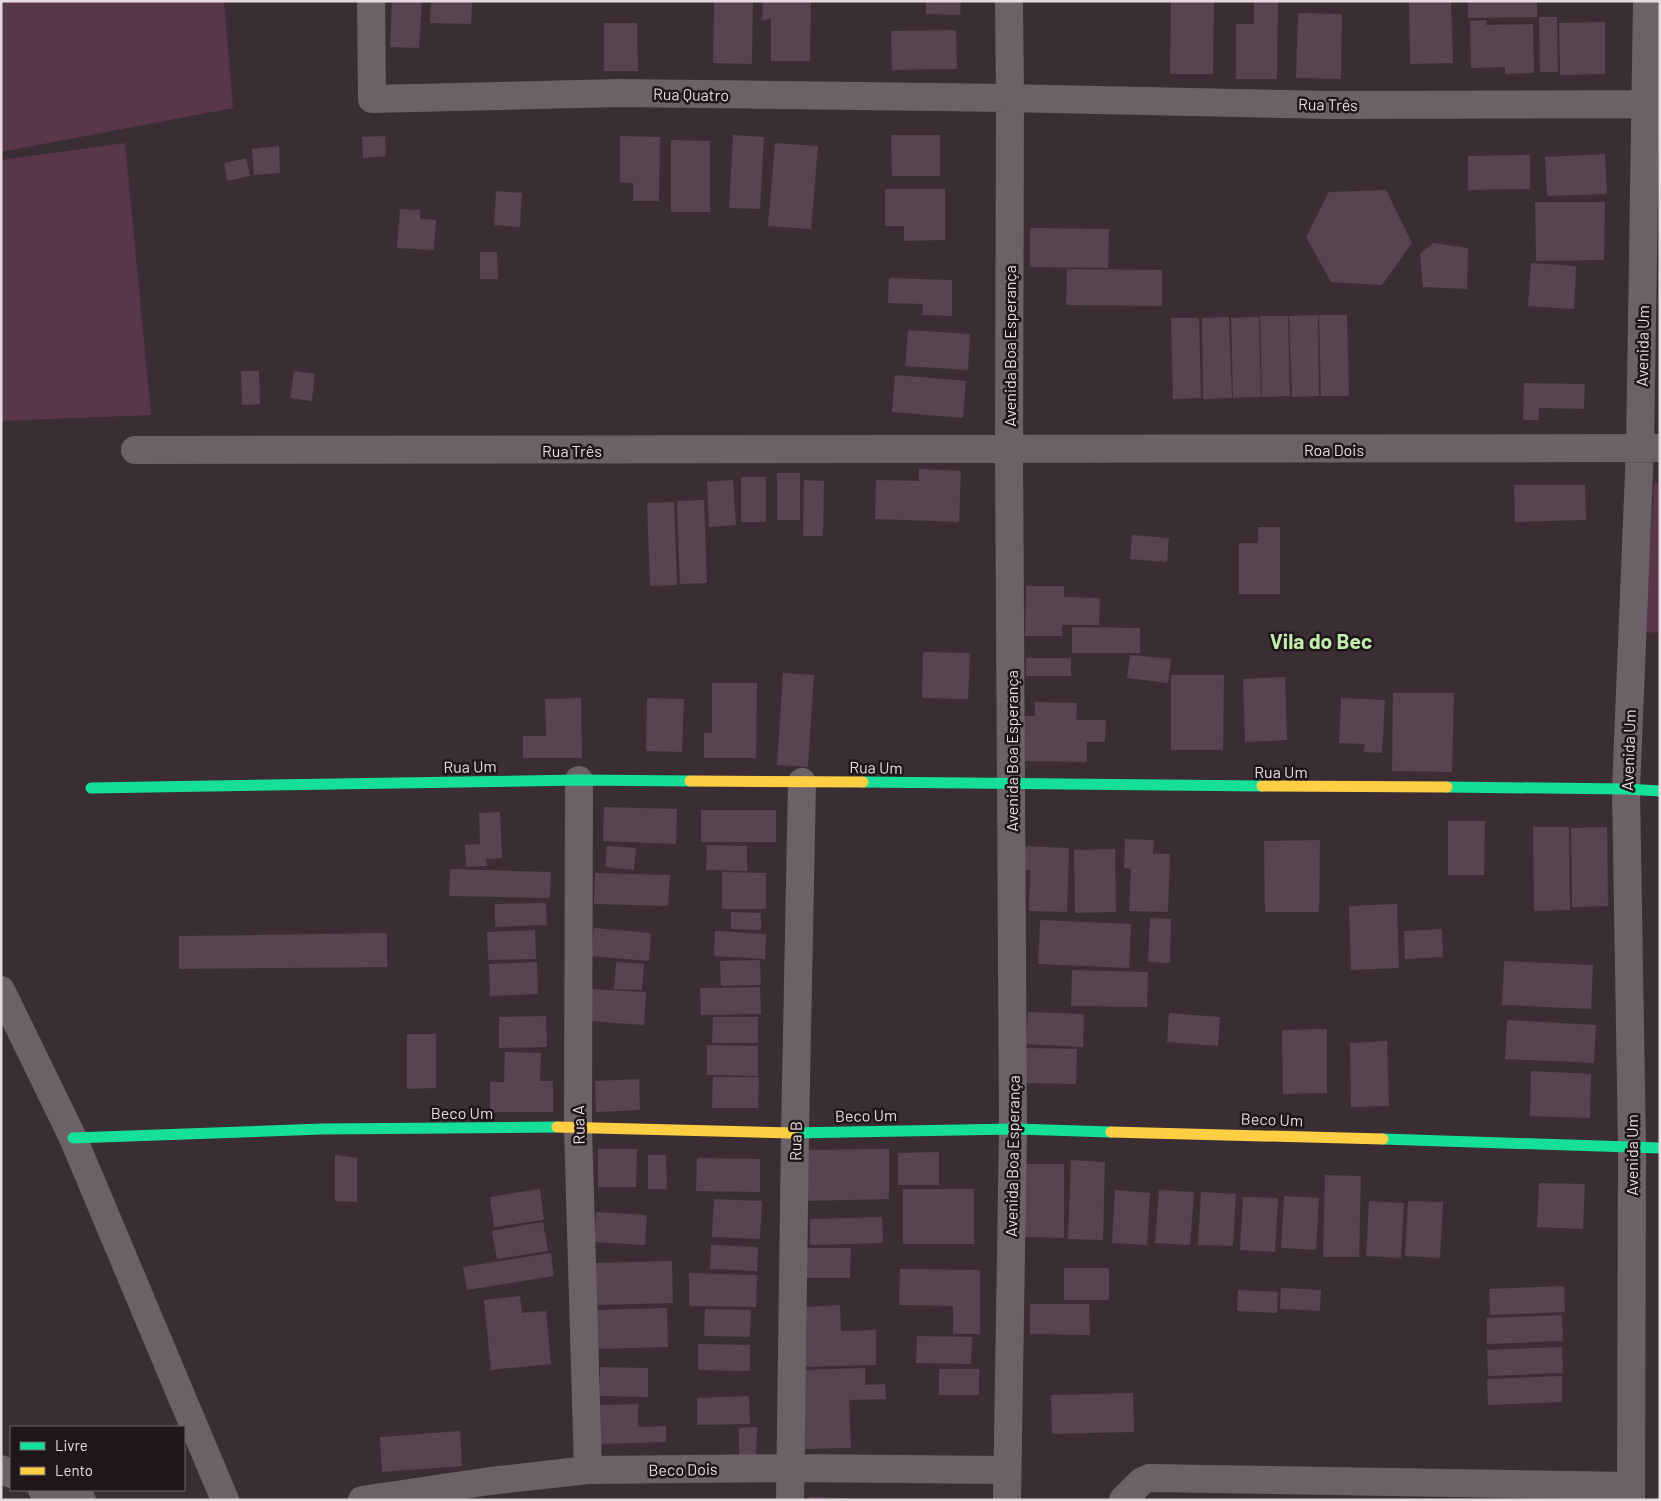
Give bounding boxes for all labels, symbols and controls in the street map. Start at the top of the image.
street label: Rua Quatro [653,84,729,104]
street label: Rua Três [1298,94,1358,114]
street label: Avenida Boa Esperança [1000,265,1019,427]
street label: Avenida Um [1632,305,1652,387]
street label: Roa Dois [1304,440,1364,459]
street label: Rua Três [542,441,602,460]
district label: Vila do Bec [1270,628,1372,653]
street label: Avenida Boa Esperança [1002,670,1021,832]
street label: Avenida Um [1617,709,1639,791]
street label: Rua Um [443,756,497,776]
street label: Rua Um [849,757,903,777]
street label: Rua Um [1254,762,1308,781]
street label: Avenida Boa Esperança [1001,1075,1023,1237]
street label: Beco Um [431,1103,493,1122]
street label: Rua A [568,1105,588,1145]
street label: Beco Um [835,1105,897,1125]
street label: Beco Um [1241,1108,1303,1130]
street label: Avenida Um [1622,1114,1641,1196]
street label: Rua B [785,1121,805,1161]
legend [10,1426,185,1491]
text: Livre [55,1436,88,1454]
street label: Beco Dois [648,1459,718,1479]
text: Lento [55,1461,93,1479]

